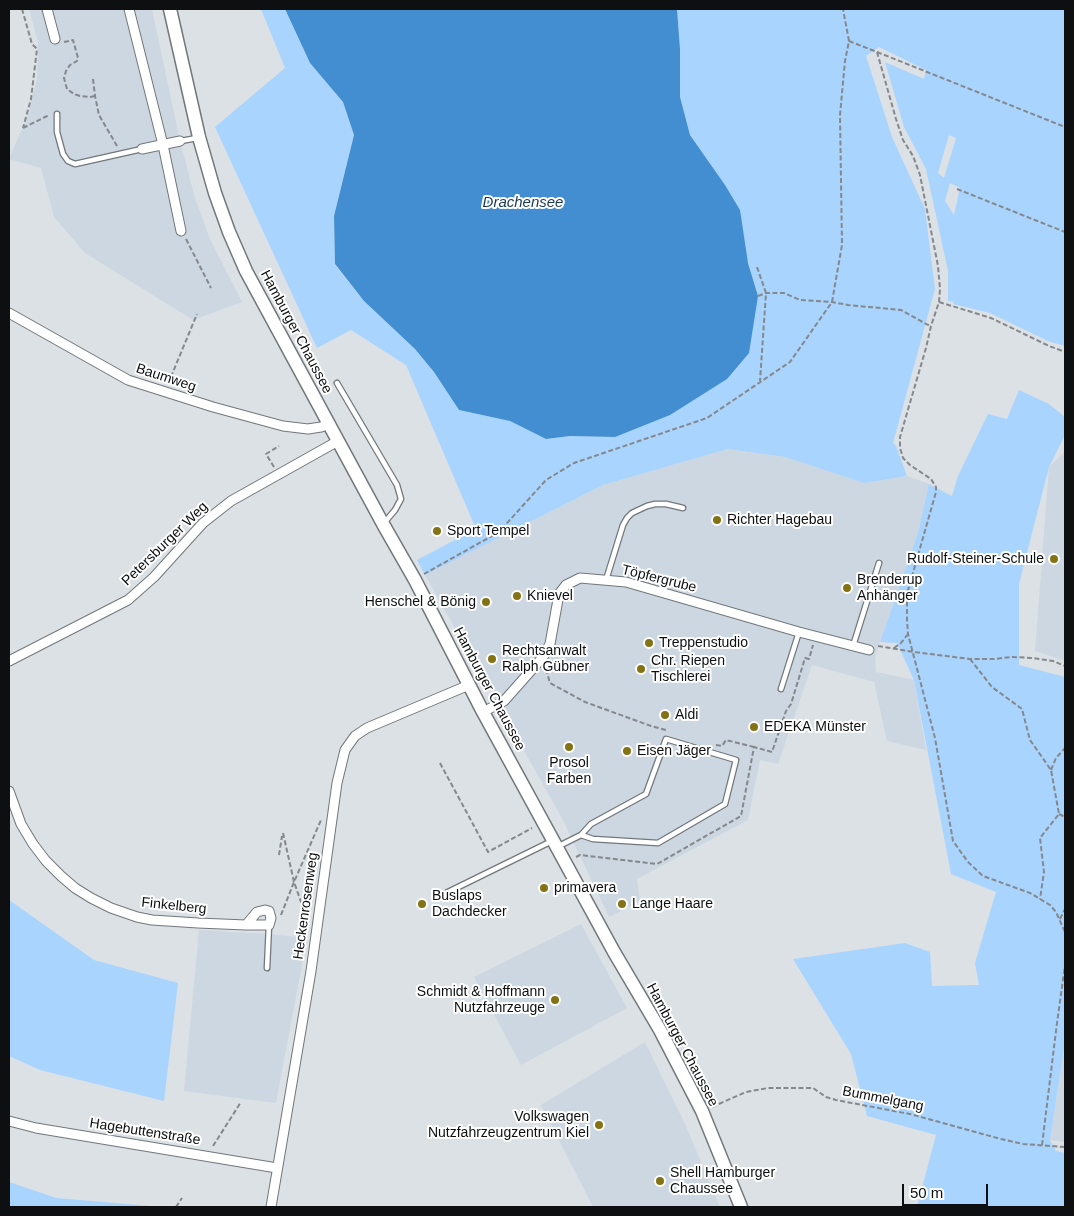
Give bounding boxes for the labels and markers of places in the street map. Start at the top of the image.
place label: Richter Hagebau [727,512,832,528]
marker: Richter Hagebau [711,514,723,526]
place label: Sport Tempel [447,523,529,539]
marker: Sport Tempel [431,525,443,537]
place label: Rudolf-Steiner-Schule [907,551,1044,567]
marker: Rudolf-Steiner-Schule [1048,553,1060,565]
place label: Brenderup Anhänger [857,572,922,604]
marker: Brenderup Anhänger [841,582,853,594]
place label: Knievel [527,588,573,604]
marker: Knievel [511,590,523,602]
place label: Henschel & Bönig [365,594,476,610]
marker: Henschel & Bönig [480,596,492,608]
place label: Treppenstudio [659,635,748,651]
marker: Treppenstudio [643,637,655,649]
place label: Rechtsanwalt Ralph Gübner [502,643,589,676]
marker: Rechtsanwalt Ralph Gübner [486,653,498,665]
place label: Chr. Riepen Tischlerei [651,653,725,686]
marker: Chr. Riepen Tischlerei [635,663,647,675]
place label: Aldi [675,707,698,723]
marker: Aldi [659,709,671,721]
place label: EDEKA Münster [764,719,866,735]
marker: EDEKA Münster [748,721,760,733]
marker: Prosol Farben [563,741,575,753]
place label: Eisen Jäger [637,743,711,759]
marker: Eisen Jäger [621,745,633,757]
place label: Prosol Farben [547,755,591,788]
place label: primavera [554,880,616,896]
marker: primavera [538,882,550,894]
place label: Buslaps Dachdecker [432,888,507,920]
place label: Lange Haare [632,896,713,912]
marker: Buslaps Dachdecker [416,898,428,910]
marker: Lange Haare [616,898,628,910]
place label: Schmidt & Hoffmann Nutzfahrzeuge [417,984,545,1016]
marker: Schmidt & Hoffmann Nutzfahrzeuge [549,994,561,1006]
place label: Volkswagen Nutzfahrzeugzentrum Kiel [428,1109,589,1142]
marker: Volkswagen Nutzfahrzeugzentrum Kiel [593,1119,605,1131]
place label: Shell Hamburger Chaussee [670,1165,775,1198]
marker: Shell Hamburger Chaussee [654,1175,666,1187]

